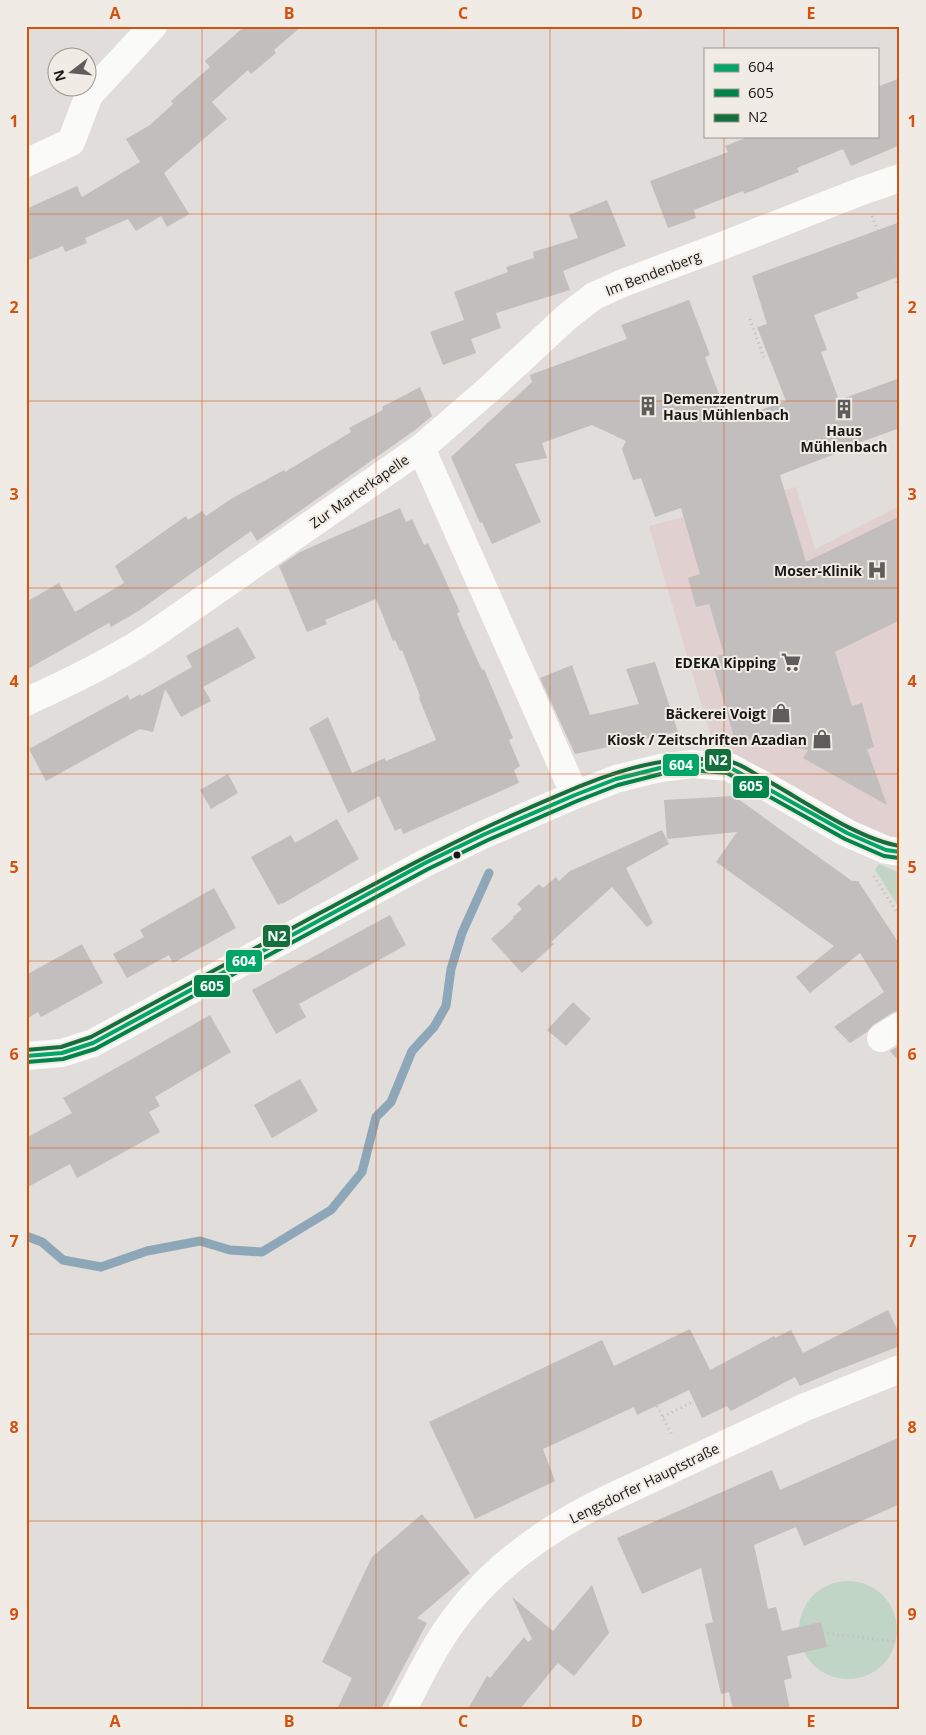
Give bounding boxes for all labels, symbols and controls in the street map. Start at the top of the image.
text: A [109,2,121,24]
text: B [284,2,294,24]
text: C [458,2,468,24]
text: D [631,2,643,24]
text: E [807,2,816,24]
north arrow [48,48,98,98]
legend [704,48,878,138]
text: 604 [748,56,774,76]
text: N [48,68,70,84]
text: 605 [748,82,774,102]
text: N2 [748,106,768,126]
text: 1 [9,110,19,132]
text: 1 [907,110,917,132]
street label: Im Bendenberg [603,246,704,300]
text: 2 [9,296,19,318]
text: 2 [907,296,917,318]
place label: Demenzzentrum Haus Mühlenbach [663,389,789,424]
building icon: Demenzzentrum Haus Mühlenbach [637,395,659,417]
building icon: Haus Mühlenbach [833,398,855,420]
place label: Haus Mühlenbach [800,421,888,456]
street label: Zur Marterkapelle [306,450,413,532]
text: 3 [9,483,19,505]
text: 3 [907,483,917,505]
hospital icon: Moser-Klinik [866,559,888,581]
place label: Moser-Klinik [774,561,862,580]
supermarket icon: EDEKA Kipping [780,651,802,673]
place label: EDEKA Kipping [675,653,776,672]
text: 4 [9,670,19,692]
text: 4 [907,670,917,692]
shop icon: Bäckerei Voigt [770,702,792,724]
place label: Bäckerei Voigt [665,704,766,723]
shop icon: Kiosk / Zeitschriften Azadian [811,728,833,750]
place label: Kiosk / Zeitschriften Azadian [607,730,807,749]
line badge: N2 [704,748,732,772]
text: N2 [708,750,728,769]
line badge: 604 [662,753,700,777]
text: 604 [669,755,693,774]
line badge: 605 [732,775,770,799]
text: 605 [739,776,763,795]
unlabelled marker [452,850,462,860]
text: 5 [9,856,19,878]
text: 5 [907,856,917,878]
line badge: N2 [262,924,291,948]
text: N2 [267,926,287,945]
line badge: 604 [225,949,263,973]
text: 604 [232,951,256,970]
line badge: 605 [193,974,231,998]
text: 605 [200,976,224,995]
text: 6 [9,1043,19,1065]
text: 6 [907,1043,917,1065]
text: 7 [9,1230,19,1252]
text: 7 [907,1230,917,1252]
text: 8 [9,1416,19,1438]
text: 8 [907,1416,917,1438]
street label: Lengsdorfer Hauptstraße [566,1438,722,1528]
text: 9 [9,1603,19,1625]
text: 9 [907,1603,917,1625]
text: A [109,1710,121,1732]
text: B [284,1710,294,1732]
text: C [458,1710,468,1732]
text: D [631,1710,643,1732]
text: E [807,1710,816,1732]

